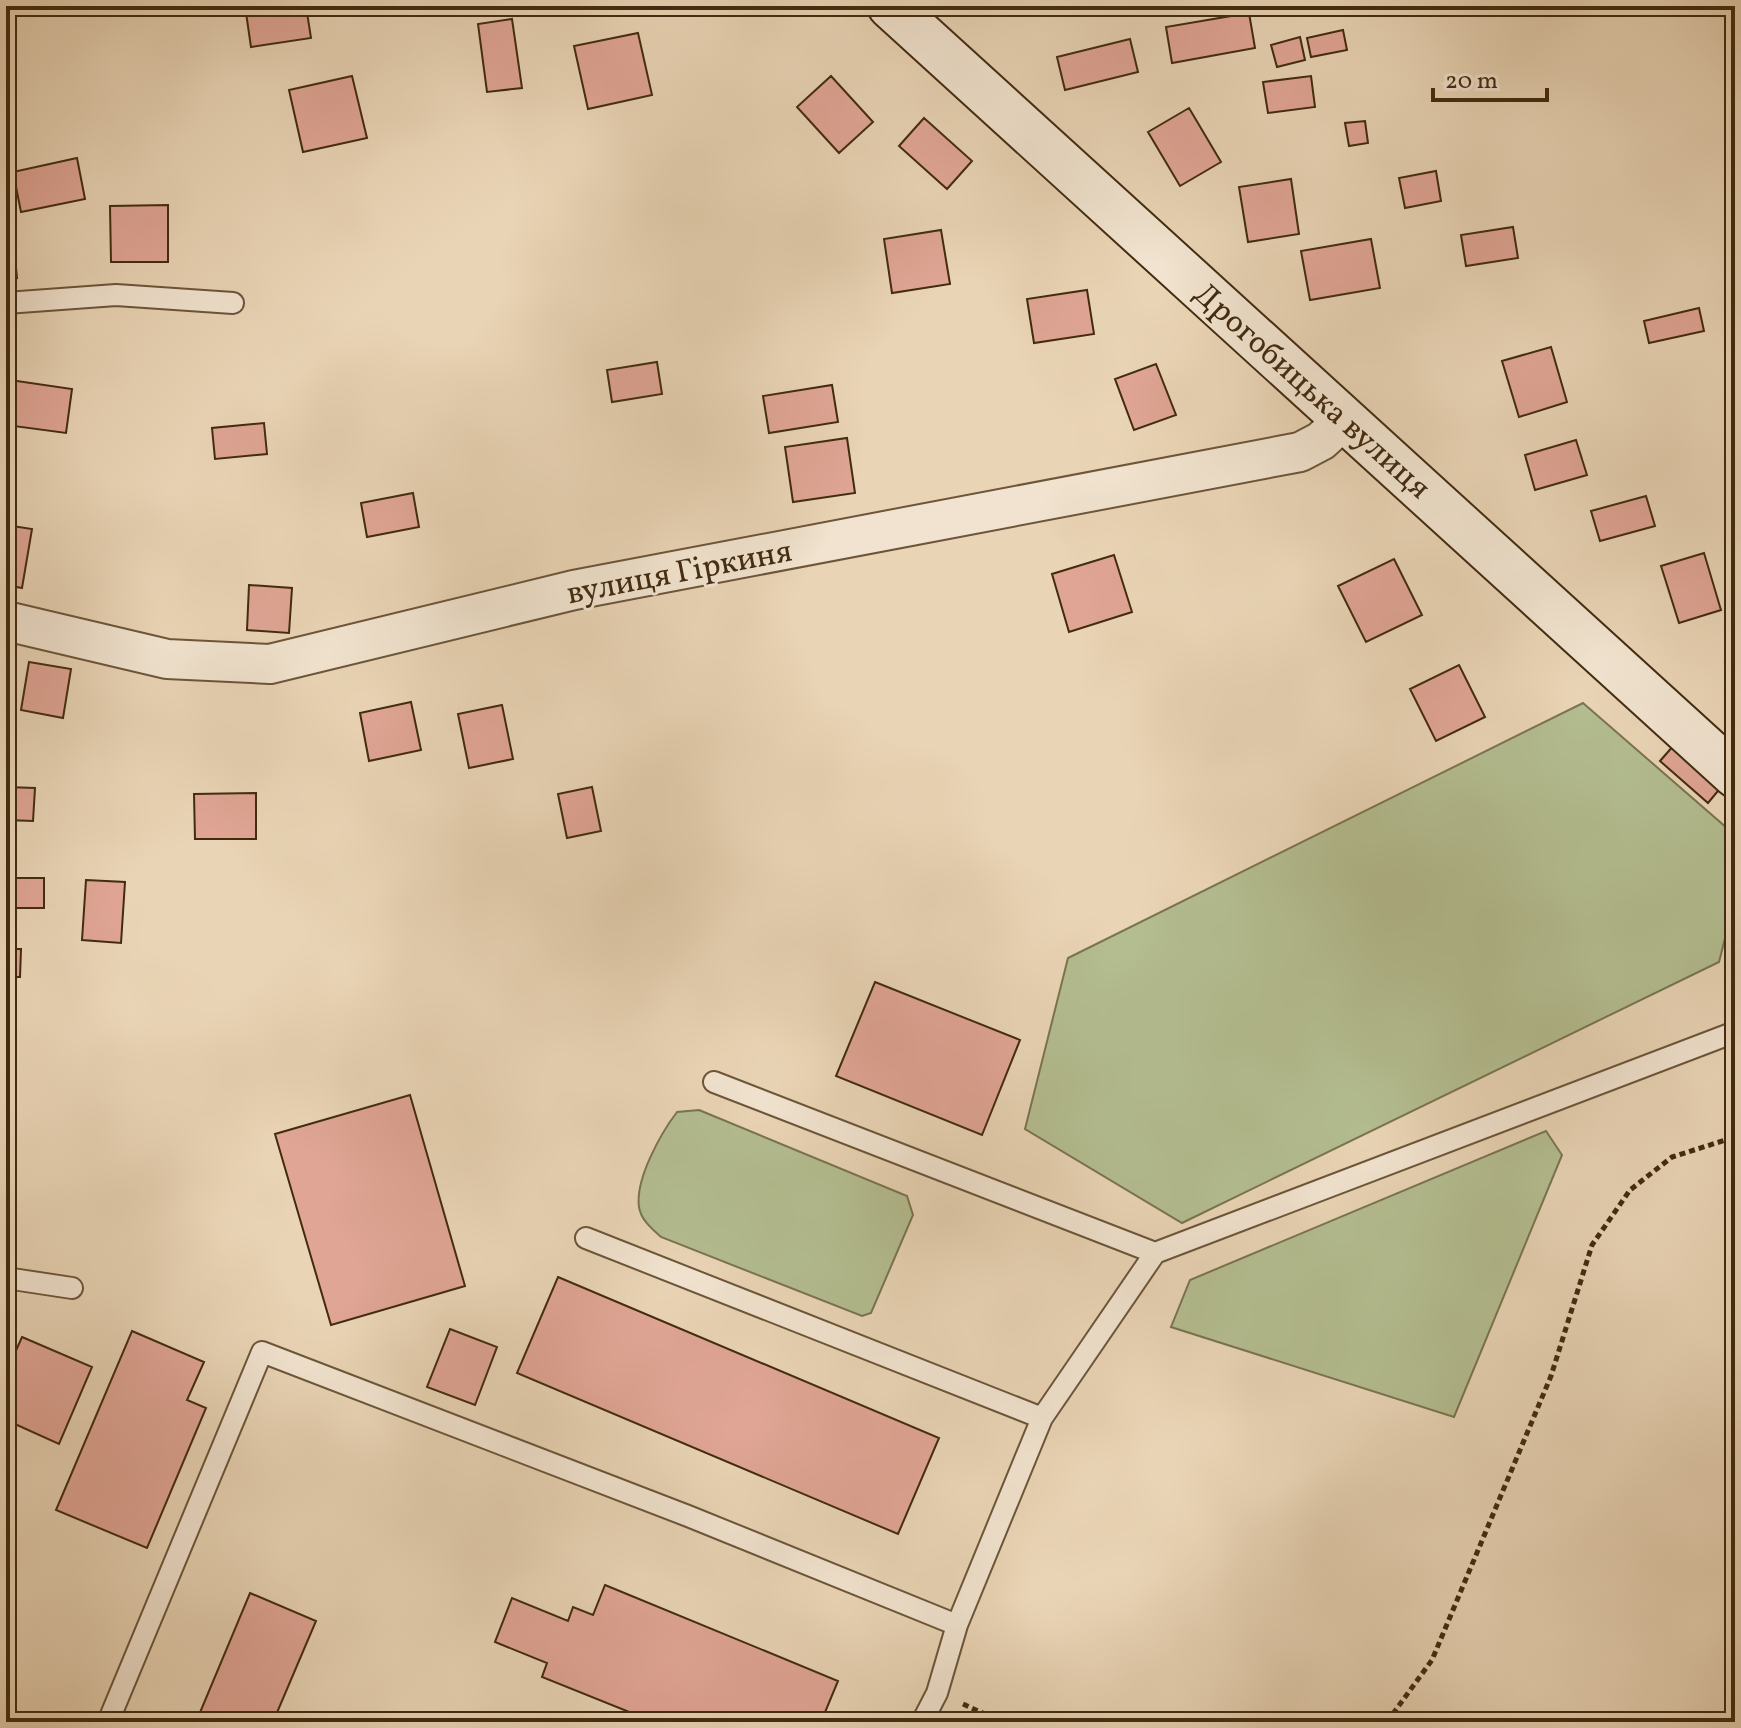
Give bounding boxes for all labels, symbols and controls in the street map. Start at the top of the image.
scale bar [1433,52,1547,102]
text: 20 m [1445,65,1498,99]
street label: Дрогобицька вулиця [1183,274,1439,511]
street label: вулиця Гіркиня [563,531,796,617]

